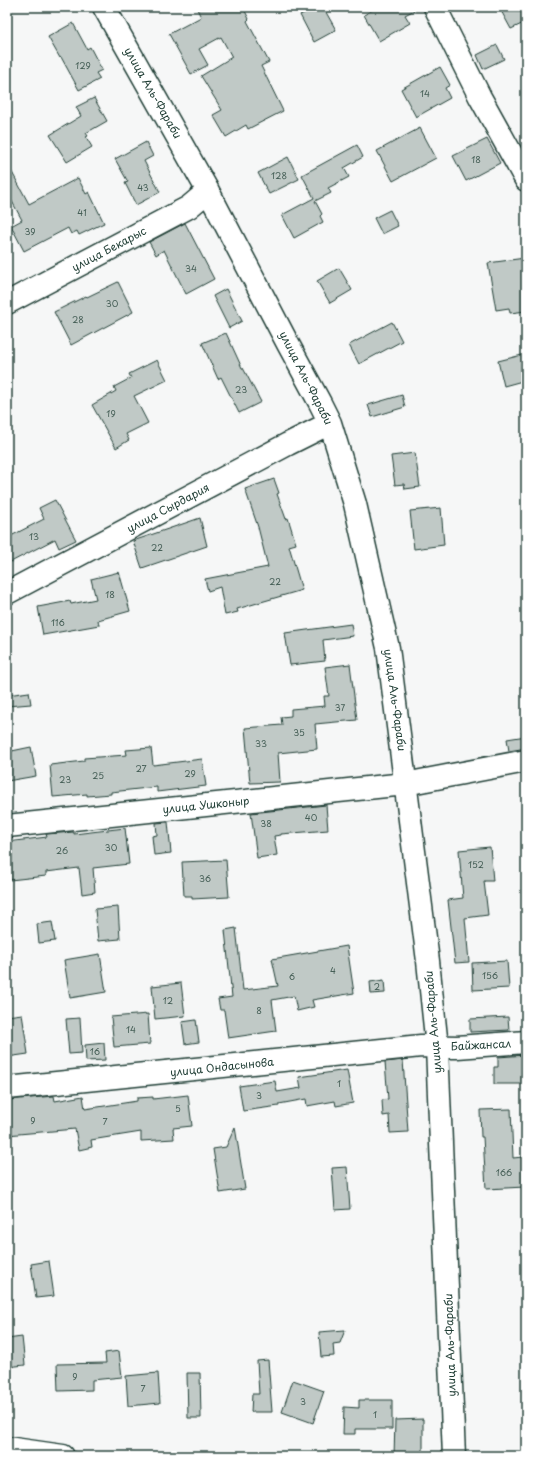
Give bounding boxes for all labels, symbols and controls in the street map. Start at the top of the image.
street label: улица Аль-Фараби [120,44,187,142]
house number: 129 [75,58,91,72]
house number: 14 [420,86,430,100]
house number: 18 [471,152,481,166]
house number: 128 [271,168,287,182]
house number: 43 [137,180,149,194]
house number: 41 [77,205,87,219]
street label: улица Бекарыс [68,222,149,275]
house number: 39 [24,224,36,238]
house number: 34 [185,261,197,275]
house number: 30 [106,296,119,310]
house number: 28 [72,312,84,326]
street label: улица Аль-Фараби [275,328,337,428]
house number: 23 [235,382,247,396]
house number: 19 [106,406,116,420]
street label: улица Сырдария [123,479,212,537]
house number: 13 [29,529,39,543]
house number: 22 [151,540,163,554]
house number: 22 [269,574,281,588]
house number: 18 [105,587,115,601]
house number: 116 [51,615,65,629]
street label: улица Аль-Фараби [380,648,411,752]
house number: 37 [335,700,345,714]
house number: 35 [293,725,305,739]
house number: 33 [255,736,267,750]
house number: 27 [135,761,147,775]
house number: 29 [184,766,196,780]
house number: 25 [92,768,104,782]
house number: 23 [59,772,71,786]
street label: улица Ушконыр [162,791,250,818]
house number: 40 [305,810,318,824]
house number: 38 [260,816,272,830]
house number: 30 [105,840,118,854]
house number: 26 [56,843,68,857]
house number: 152 [468,857,484,871]
house number: 36 [199,871,211,885]
house number: 4 [330,963,336,977]
house number: 156 [482,968,498,982]
house number: 6 [289,969,295,983]
street label: улица Аль-Фараби [420,970,445,1074]
house number: 2 [374,979,380,993]
house number: 12 [163,993,173,1007]
house number: 8 [256,1003,262,1017]
house number: 14 [126,1022,136,1036]
street label: Байжансал [450,1034,512,1055]
house number: 16 [90,1044,100,1058]
street label: улица Ондасынова [169,1053,275,1080]
house number: 1 [337,1076,341,1090]
house number: 3 [256,1088,262,1102]
house number: 5 [175,1101,181,1115]
house number: 9 [30,1113,36,1127]
house number: 7 [102,1114,108,1128]
house number: 166 [496,1165,512,1179]
street label: улица Аль-Фараби [439,1293,460,1397]
house number: 9 [72,1369,78,1383]
house number: 7 [140,1381,146,1395]
house number: 3 [300,1394,306,1408]
house number: 1 [373,1407,377,1421]

